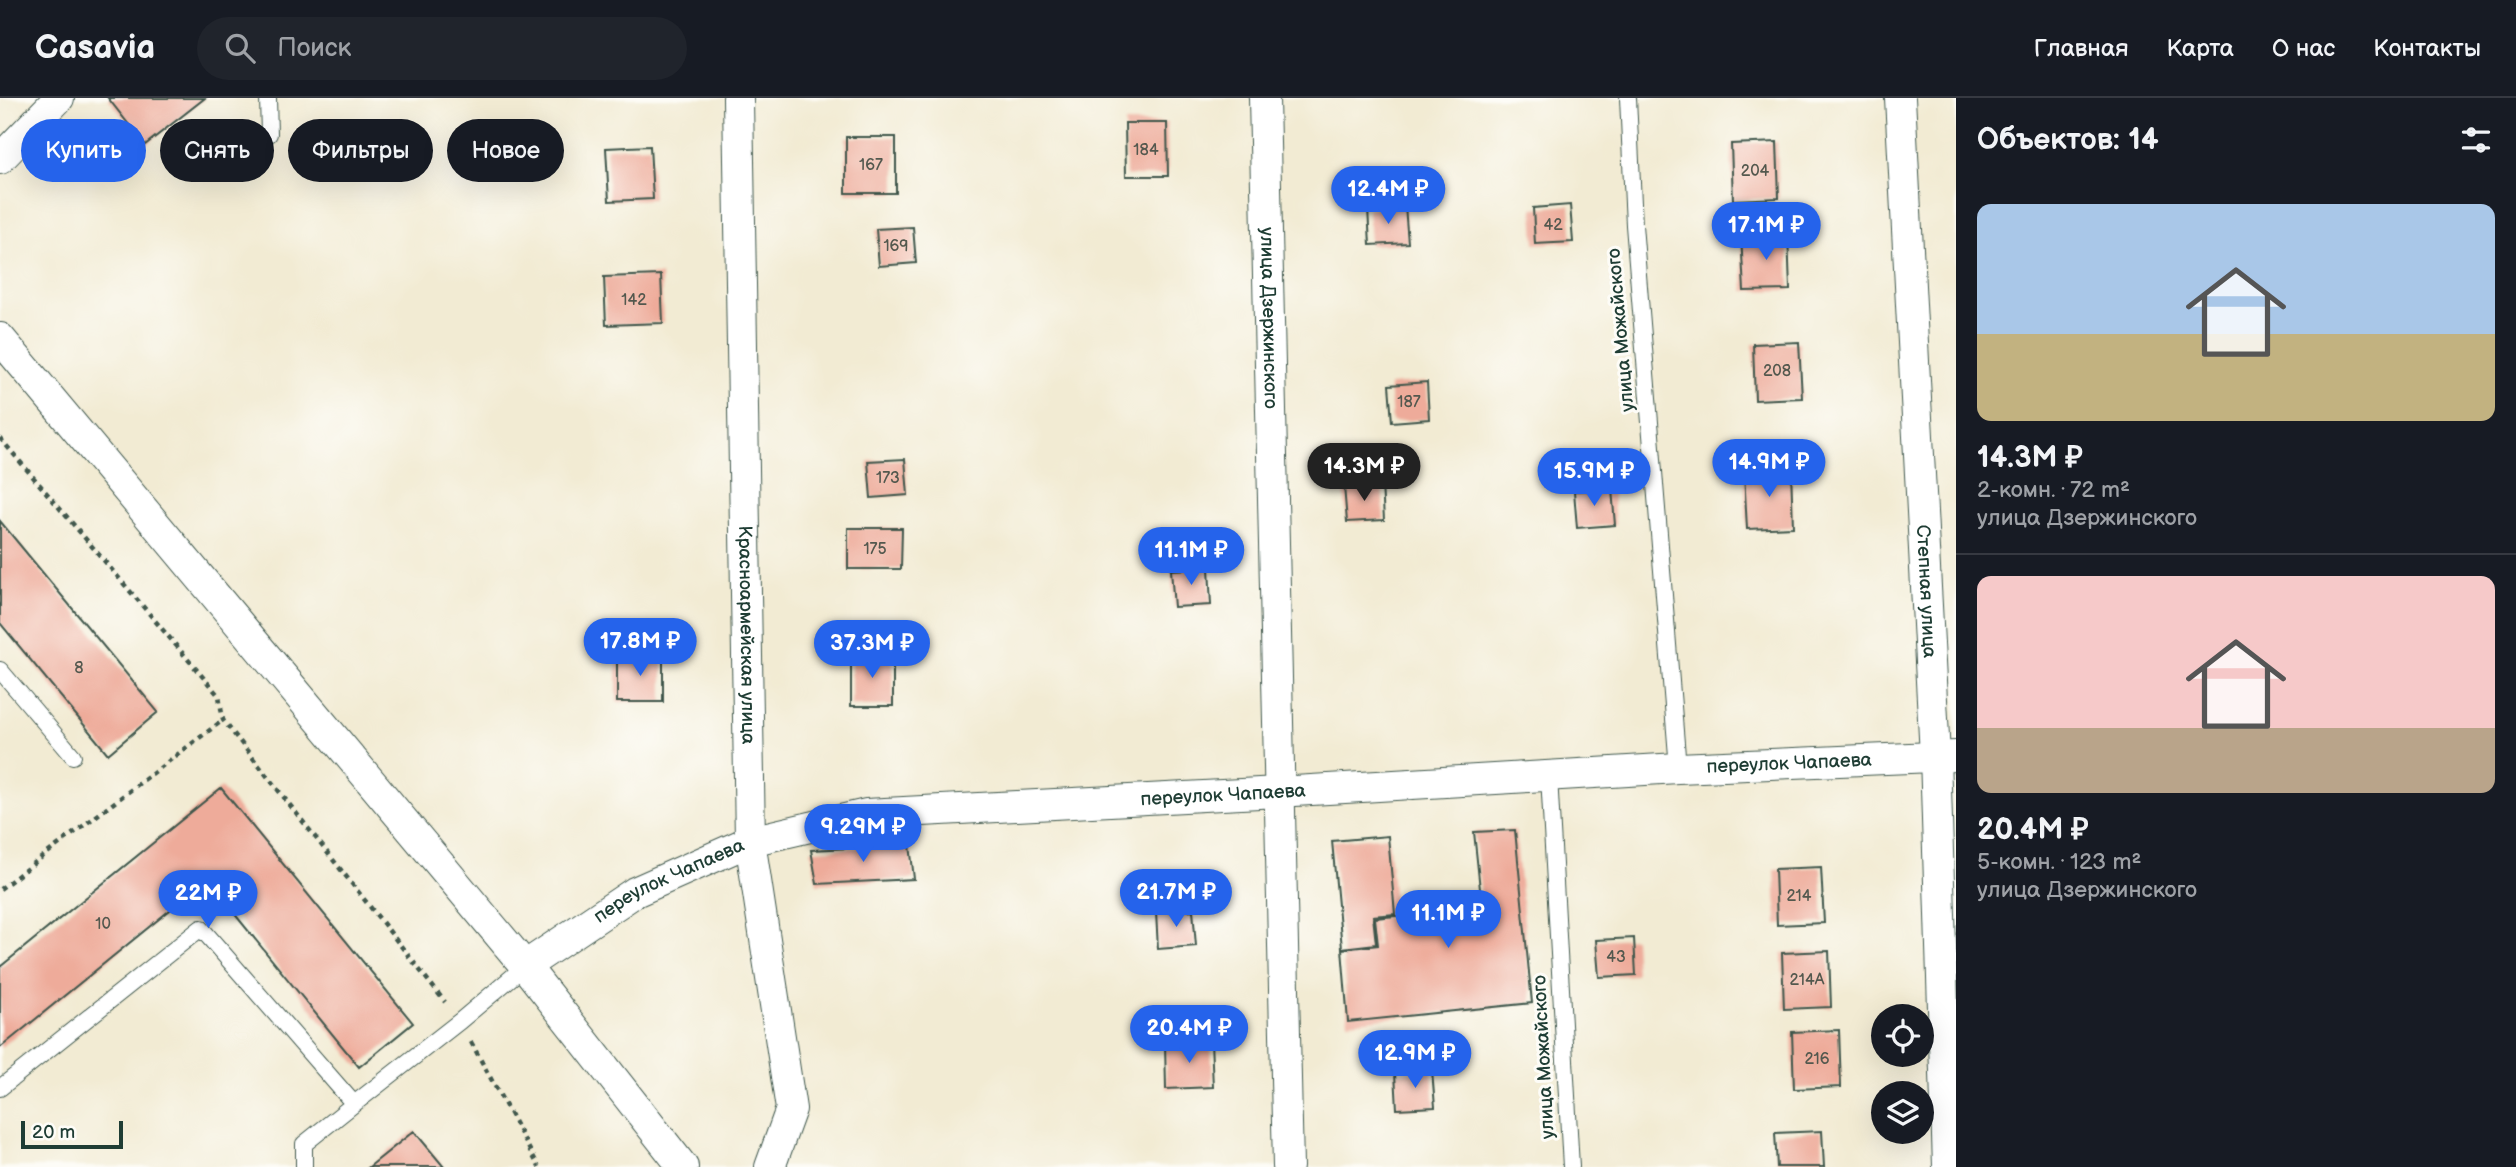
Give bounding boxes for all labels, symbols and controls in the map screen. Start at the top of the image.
search box [197,17,687,80]
text: Casavia [35,28,155,68]
icon: search [221,29,259,67]
text: Поиск [277,33,351,64]
text: Главная [2034,34,2128,63]
text: Карта [2166,34,2234,63]
text: О нас [2272,34,2335,63]
text: Контакты [2373,34,2481,63]
chip: Купить [21,119,146,182]
chip: Снять [160,119,274,182]
chip: Фильтры [288,119,433,182]
chip: Новое [447,119,564,182]
icon: filters [2457,121,2495,159]
text: Объектов: 14 [1977,122,2159,158]
house number: 184 [1133,141,1159,160]
house number: 167 [859,156,883,175]
house number: 204 [1741,162,1770,181]
pin: 12.4M ₽ [1323,166,1453,226]
text: 12.4M ₽ [1347,175,1429,203]
pin: 17.1M ₽ [1701,202,1831,262]
text: 17.1M ₽ [1728,211,1804,239]
house number: 42 [1543,216,1563,235]
street label: улица Дзержинского [1255,227,1282,409]
house number: 169 [883,237,909,256]
street label: улица Можайского [1602,247,1640,413]
icon: home [2173,249,2299,375]
house number: 142 [621,291,647,310]
house number: 208 [1763,362,1791,381]
house number: 187 [1397,393,1421,412]
pin: 14.9M ₽ [1704,440,1834,499]
text: 14.3M ₽ [1977,440,2083,476]
pin: 14.3M ₽ [1299,444,1429,503]
pin: 15.9M ₽ [1529,448,1659,508]
text: 14.9M ₽ [1728,448,1810,476]
text: 14.3M ₽ [1323,452,1405,480]
text: 15.9M ₽ [1554,457,1634,485]
house number: 173 [876,469,900,488]
text: 2-комн. · 72 m² [1977,476,2130,504]
text: улица Дзержинского [1977,504,2197,532]
street label: Степная улица [1911,524,1941,659]
street label: Красноармейская улица [733,525,760,745]
pin: 11.1M ₽ [1126,528,1256,587]
text: 11.1M ₽ [1154,536,1228,564]
house number: 175 [863,540,887,559]
pin: 17.8M ₽ [575,618,705,678]
pin: 37.3M ₽ [807,620,937,680]
icon: home [2173,621,2299,747]
text: 17.8M ₽ [600,627,680,655]
text: 37.3M ₽ [830,629,914,657]
house number: 8 [74,659,84,678]
street label: переулок Чапаева [1706,748,1872,778]
street label: переулок Чапаева [1140,779,1306,811]
pin: 9.29M ₽ [798,804,928,864]
text: 20.4M ₽ [1977,812,2089,848]
text: 9.29M ₽ [820,813,906,841]
street label: переулок Чапаева [589,834,748,928]
text: 5-комн. · 123 m² [1977,848,2141,876]
pin: 22M ₽ [159,870,257,930]
pin: 21.7M ₽ [1111,870,1241,929]
text: улица Дзержинского [1977,876,2197,904]
text: 21.7M ₽ [1136,878,1216,906]
text: 22M ₽ [175,879,241,907]
house number: 214 [1786,887,1812,906]
pin: 11.1M ₽ [1383,890,1513,950]
text: 11.1M ₽ [1411,899,1485,927]
house number: 10 [95,915,111,934]
house number: 43 [1606,948,1626,967]
house number: 214А [1790,971,1825,990]
street label: улица Можайского [1528,974,1560,1140]
map controls [1871,1004,1934,1144]
button: locate [1871,1004,1934,1067]
pin: 20.4M ₽ [1124,1006,1254,1065]
text: 20.4M ₽ [1146,1014,1232,1042]
pin: 12.9M ₽ [1350,1030,1480,1090]
text: 12.9M ₽ [1374,1039,1456,1067]
house number: 216 [1804,1050,1830,1069]
button: layers [1871,1081,1934,1144]
scale bar [21,1118,122,1150]
text: 20 m [32,1121,75,1144]

